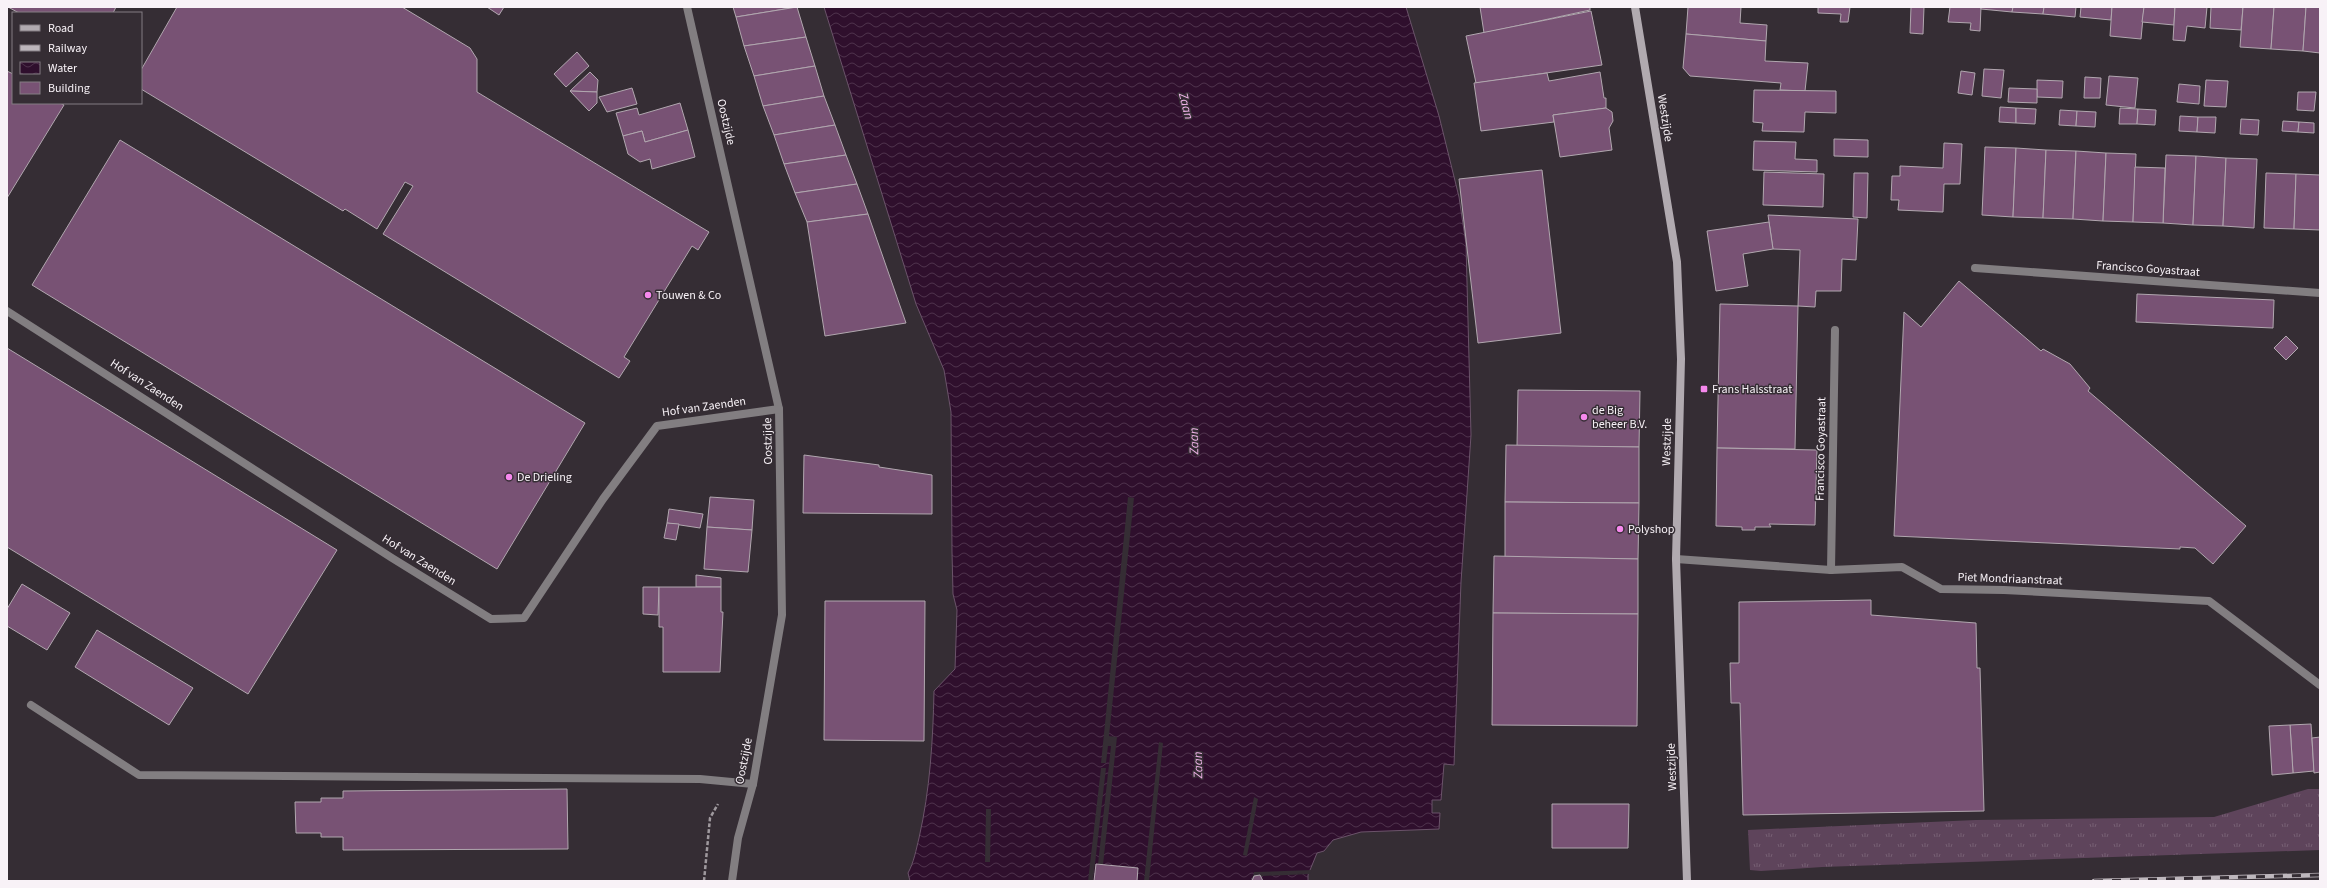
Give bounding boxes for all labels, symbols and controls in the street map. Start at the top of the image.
legend [12,12,142,104]
text: Road [48,20,74,37]
text: Railway [48,40,87,57]
text: Water [48,60,78,77]
text: Building [48,80,90,97]
water label: Zaan [1174,90,1198,121]
street label: Westzijde [1653,93,1677,143]
street label: Oostzijde [712,97,740,147]
street label: Francisco Goyastraat [2096,257,2200,281]
place label: Touwen & Co [656,287,721,304]
marker: Touwen & Co [643,290,653,300]
street label: Hof van Zaenden [107,355,187,415]
place label: Frans Halsstraat [1712,381,1792,398]
marker: Frans Halsstraat [1699,384,1709,394]
street label: Hof van Zaenden [661,393,747,421]
street label: Francisco Goyastraat [1812,397,1830,501]
place label: de Big beheer B.V. [1592,402,1647,433]
marker: de Big beheer B.V. [1579,412,1589,422]
street label: Oostzijde [759,417,777,465]
street label: Westzijde [1658,418,1676,466]
water label: Zaan [1185,427,1203,456]
place label: De Drieling [517,469,572,486]
marker: De Drieling [504,472,514,482]
place label: Polyshop [1628,521,1675,538]
marker: Polyshop [1615,524,1625,534]
street label: Hof van Zaenden [379,530,459,590]
street label: Piet Mondriaanstraat [1957,569,2063,589]
street label: Oostzijde [731,736,757,786]
street label: Westzijde [1663,743,1681,791]
water label: Zaan [1189,751,1207,780]

